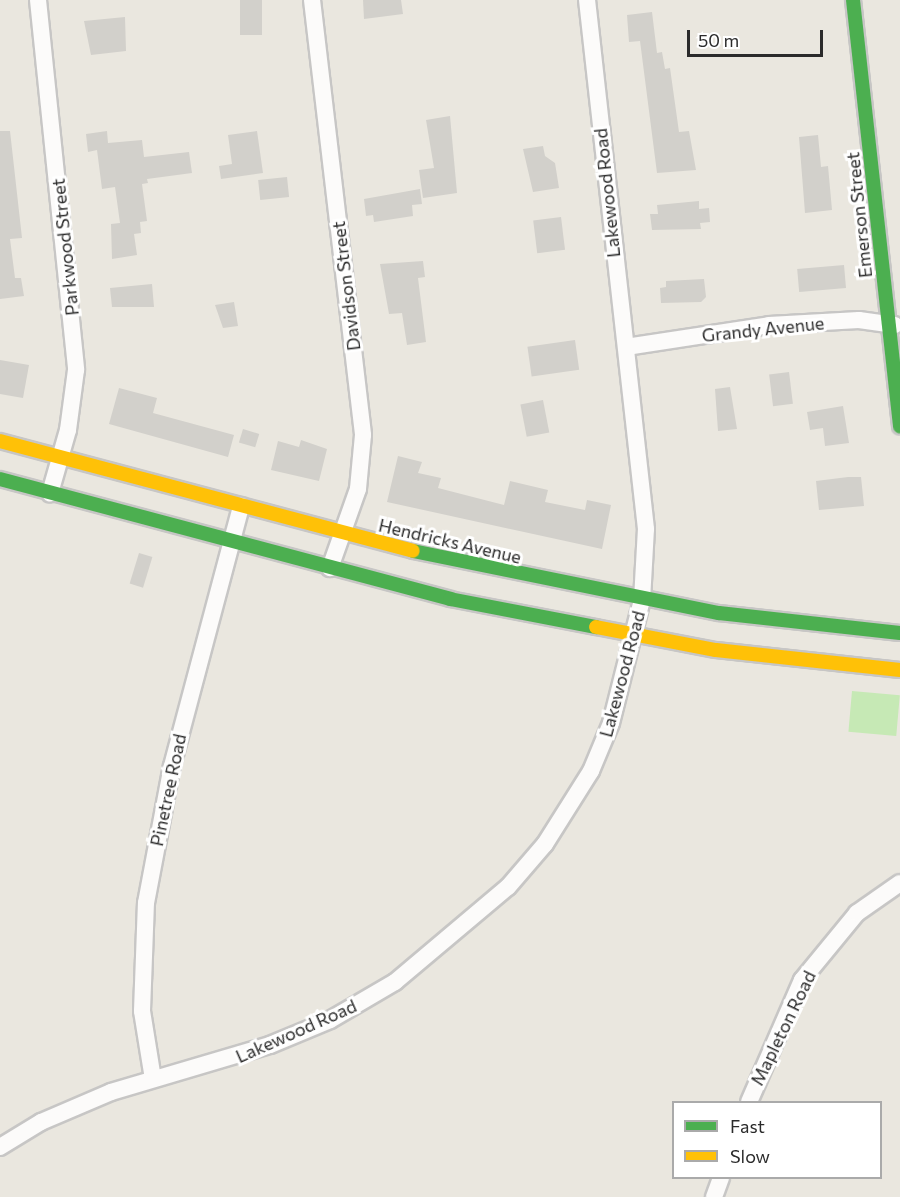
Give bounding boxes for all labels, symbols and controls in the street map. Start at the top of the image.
scale bar [690,18,826,56]
text: 50 m [698,29,739,51]
street label: Lakewood Road [589,127,625,259]
street label: Emerson Street [842,151,876,279]
street label: Parkwood Street [47,177,83,317]
street label: Davidson Street [327,220,365,352]
street label: Grandy Avenue [701,312,825,346]
street label: Hendricks Avenue [377,514,523,568]
street label: Lakewood Road [595,609,649,739]
street label: Pinetree Road [146,732,190,848]
street label: Mapleton Road [746,967,820,1089]
street label: Lakewood Road [232,995,360,1067]
legend [672,1101,882,1179]
text: Fast [730,1115,765,1137]
text: Slow [730,1145,770,1167]

